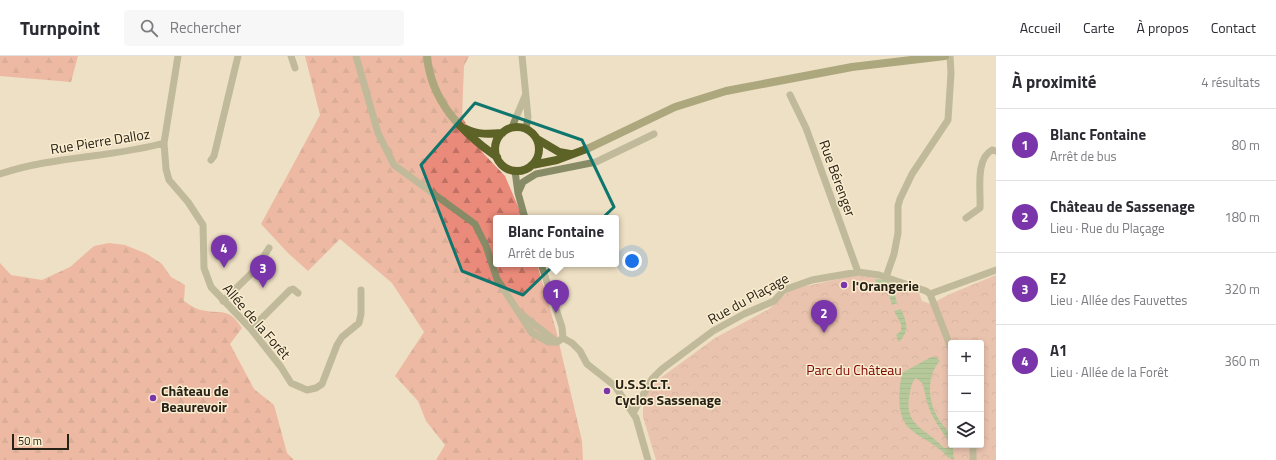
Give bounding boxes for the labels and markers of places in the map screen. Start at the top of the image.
pin: 4 [211,235,237,268]
pin: 3 [250,255,276,288]
place label: l'Orangerie [852,275,919,296]
pin: 1 [543,280,569,313]
marker: l'Orangerie [839,280,849,290]
pin: 2 [811,300,837,333]
place label: U.S.S.C.T. Cyclos Sassenage [615,373,721,410]
place label: Château de Beaurevoir [161,380,229,417]
marker: U.S.S.C.T. Cyclos Sassenage [602,386,612,396]
marker: Château de Beaurevoir [148,393,158,403]

